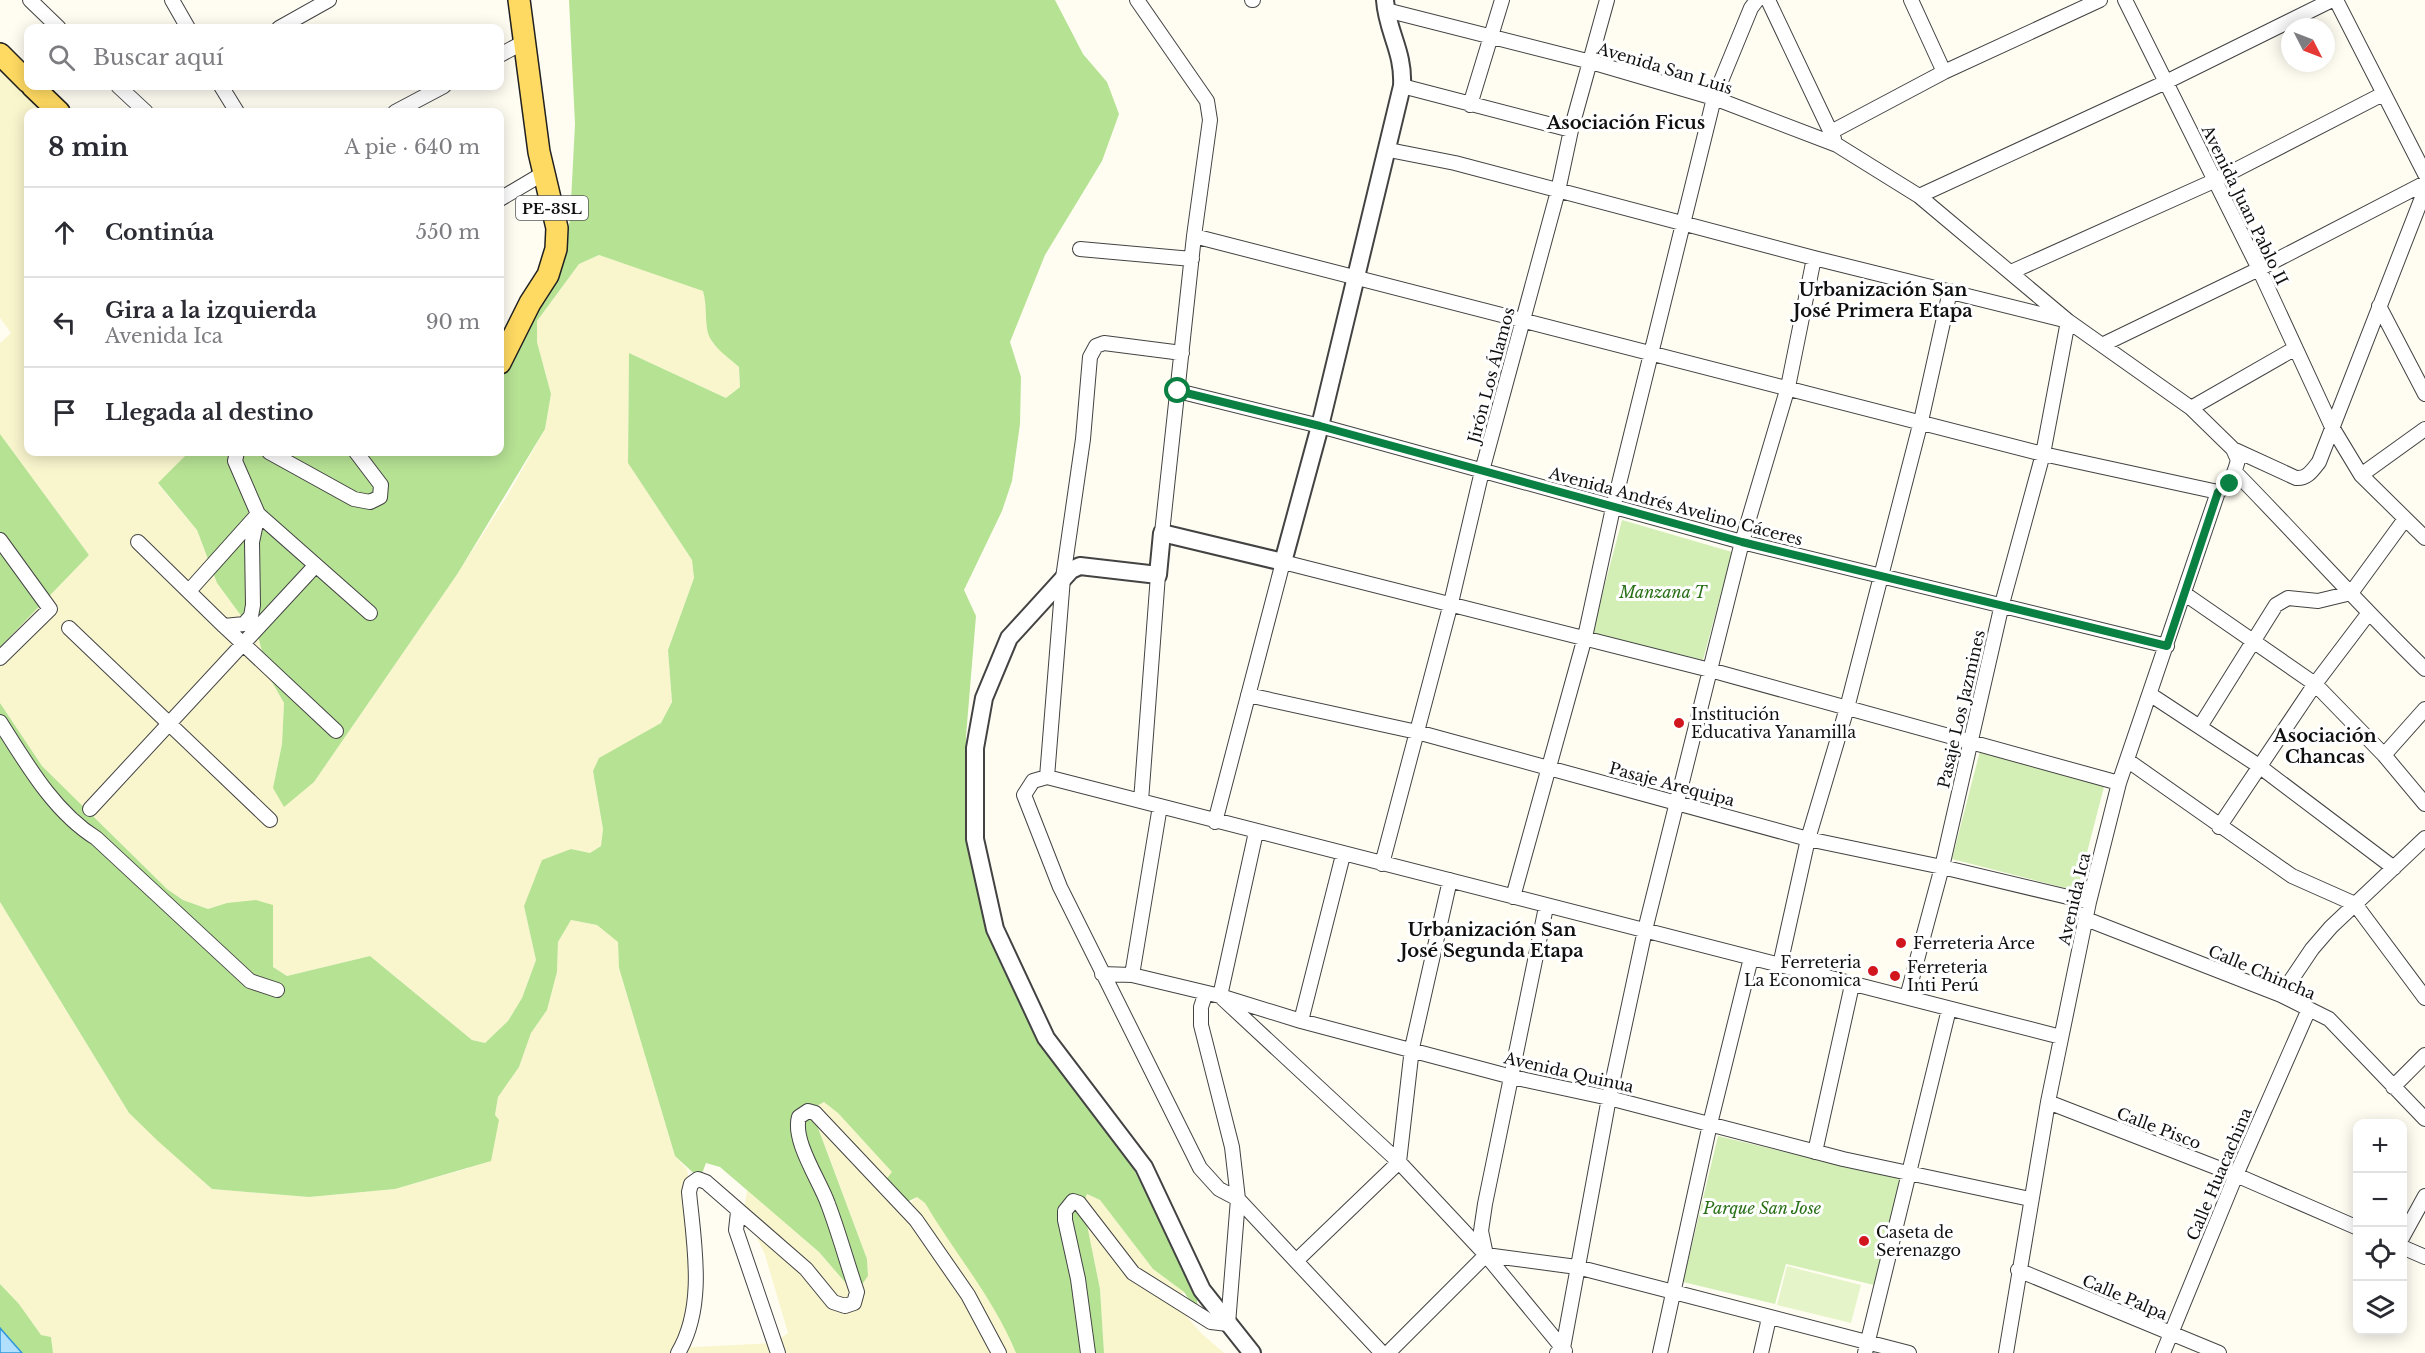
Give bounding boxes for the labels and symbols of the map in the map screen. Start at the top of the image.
north arrow [2281,18,2335,72]
street label: Avenida San Luis [1594,38,1735,98]
district label: Asociación Ficus [1546,112,1705,134]
street label: Avenida Juan Pablo II [2197,121,2292,288]
road number: PE-3SL [516,196,588,220]
district label: Urbanización San José Primera Etapa [1789,279,1973,322]
street label: Jirón Los Álamos [1463,305,1519,447]
route start [1164,377,1190,403]
street label: Avenida Andrés Avelino Cáceres [1546,462,1805,550]
route end [2216,470,2242,496]
park label: Manzana T [1618,582,1708,602]
street label: Pasaje Los Jazmines [1933,628,1989,790]
place label: Institución Educativa Yanamilla [1691,704,1856,742]
marker: Institución Educativa Yanamilla [1672,716,1686,730]
district label: Asociación Chancas [2272,725,2377,768]
street label: Pasaje Arequipa [1607,758,1737,810]
street label: Avenida Ica [2053,851,2094,948]
district label: Urbanización San José Segunda Etapa [1396,919,1584,962]
place label: Ferreteria Arce [1913,933,2035,953]
marker: Ferreteria Arce [1894,936,1908,950]
street label: Calle Chincha [2205,940,2319,1004]
place label: Ferreteria La Economica [1744,952,1861,990]
place label: Ferreteria Inti Perú [1907,957,1988,995]
marker: Ferreteria La Economica [1866,964,1880,978]
marker: Ferreteria Inti Perú [1888,969,1902,983]
street label: Avenida Quinua [1501,1047,1636,1097]
street label: Calle Pisco [2114,1103,2204,1153]
street label: Calle Huacachina [2182,1104,2256,1243]
park label: Parque San Jose [1702,1198,1822,1218]
place label: Caseta de Serenazgo [1876,1222,1961,1260]
marker: Caseta de Serenazgo [1857,1234,1871,1248]
street label: Calle Palpa [2079,1270,2171,1324]

